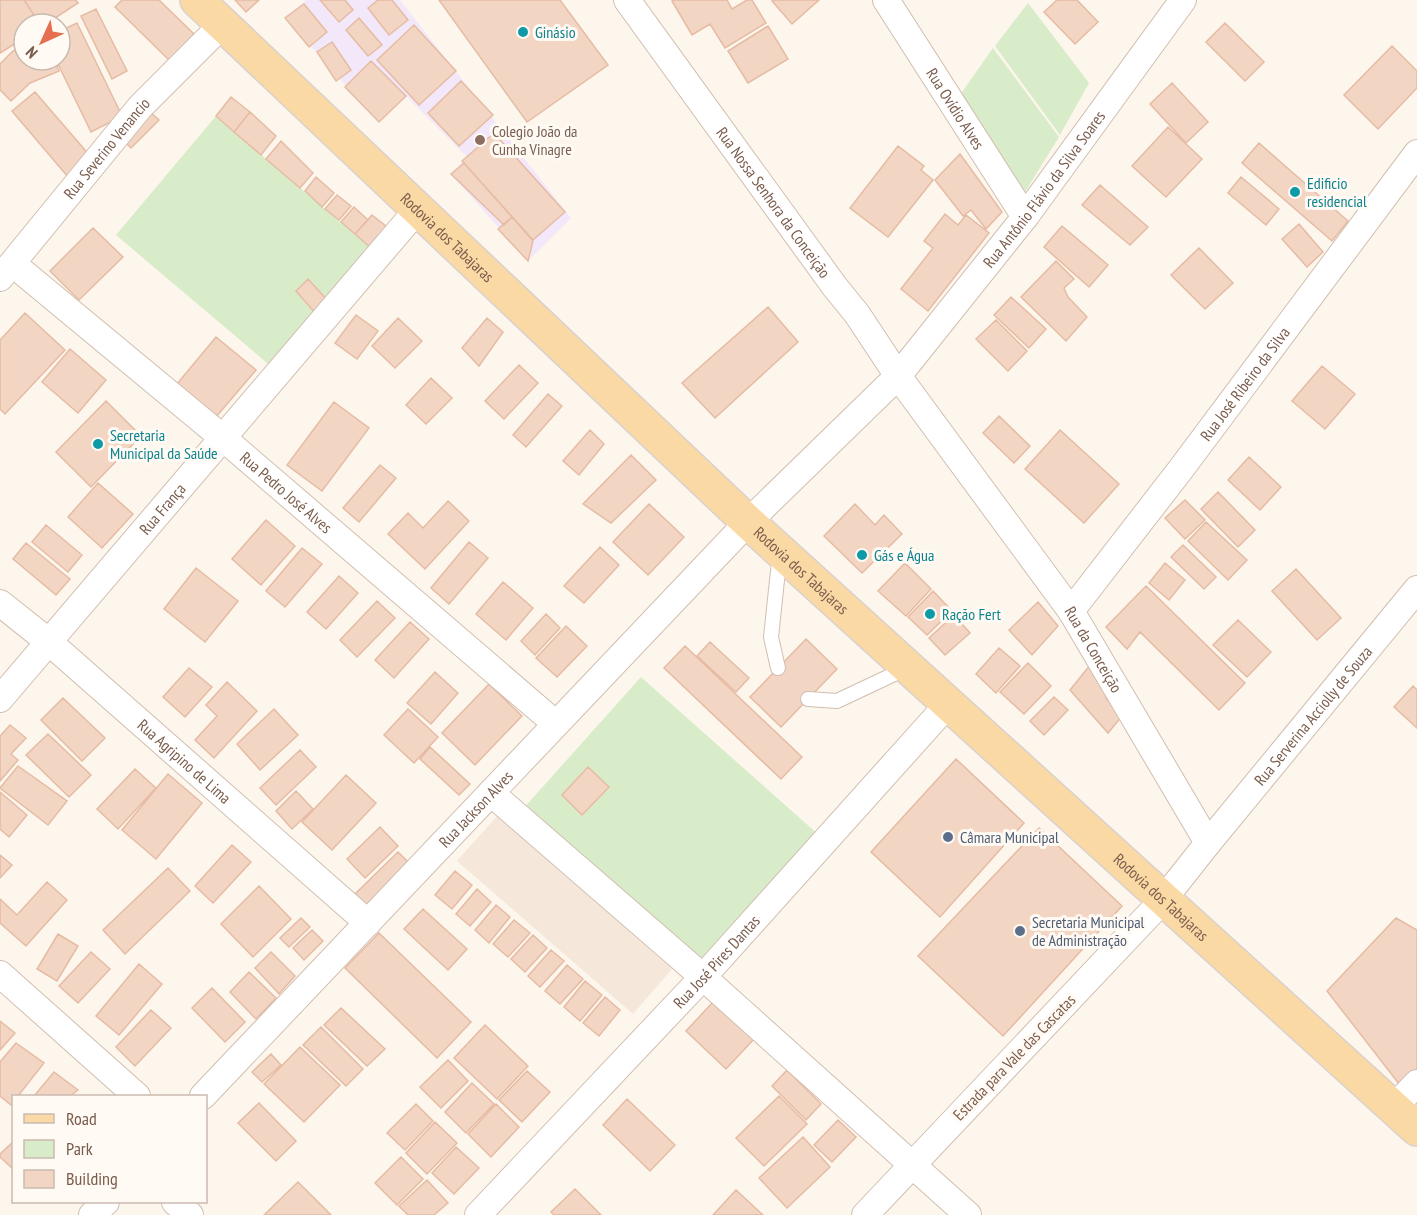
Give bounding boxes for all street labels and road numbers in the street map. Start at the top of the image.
street label: Rua Ovídio Alves [922,64,989,153]
street label: Rua Severino Venancio [59,93,154,203]
street label: Rua Antônio Flávio da Silva Soares [979,107,1109,272]
street label: Rua Nossa Senhora da Conceição [712,123,835,282]
street label: Rodovia dos Tabajaras [397,188,498,286]
street label: Rua José Ribeiro da Silva [1196,323,1294,445]
street label: Rua Pedro José Alves [236,447,336,537]
street label: Rua França [135,479,190,538]
street label: Rodovia dos Tabajaras [750,522,853,618]
street label: Rua da Conceição [1060,603,1127,696]
street label: Rua Serverina Acciolly de Souza [1250,642,1376,789]
street label: Rua Agripino de Lima [133,715,235,808]
street label: Rua Jackson Alves [434,766,517,851]
street label: Rodovia dos Tabajaras [1110,849,1213,945]
street label: Rua José Pires Dantas [669,911,764,1012]
street label: Estrada para Vale das Cascatas [949,990,1079,1124]

